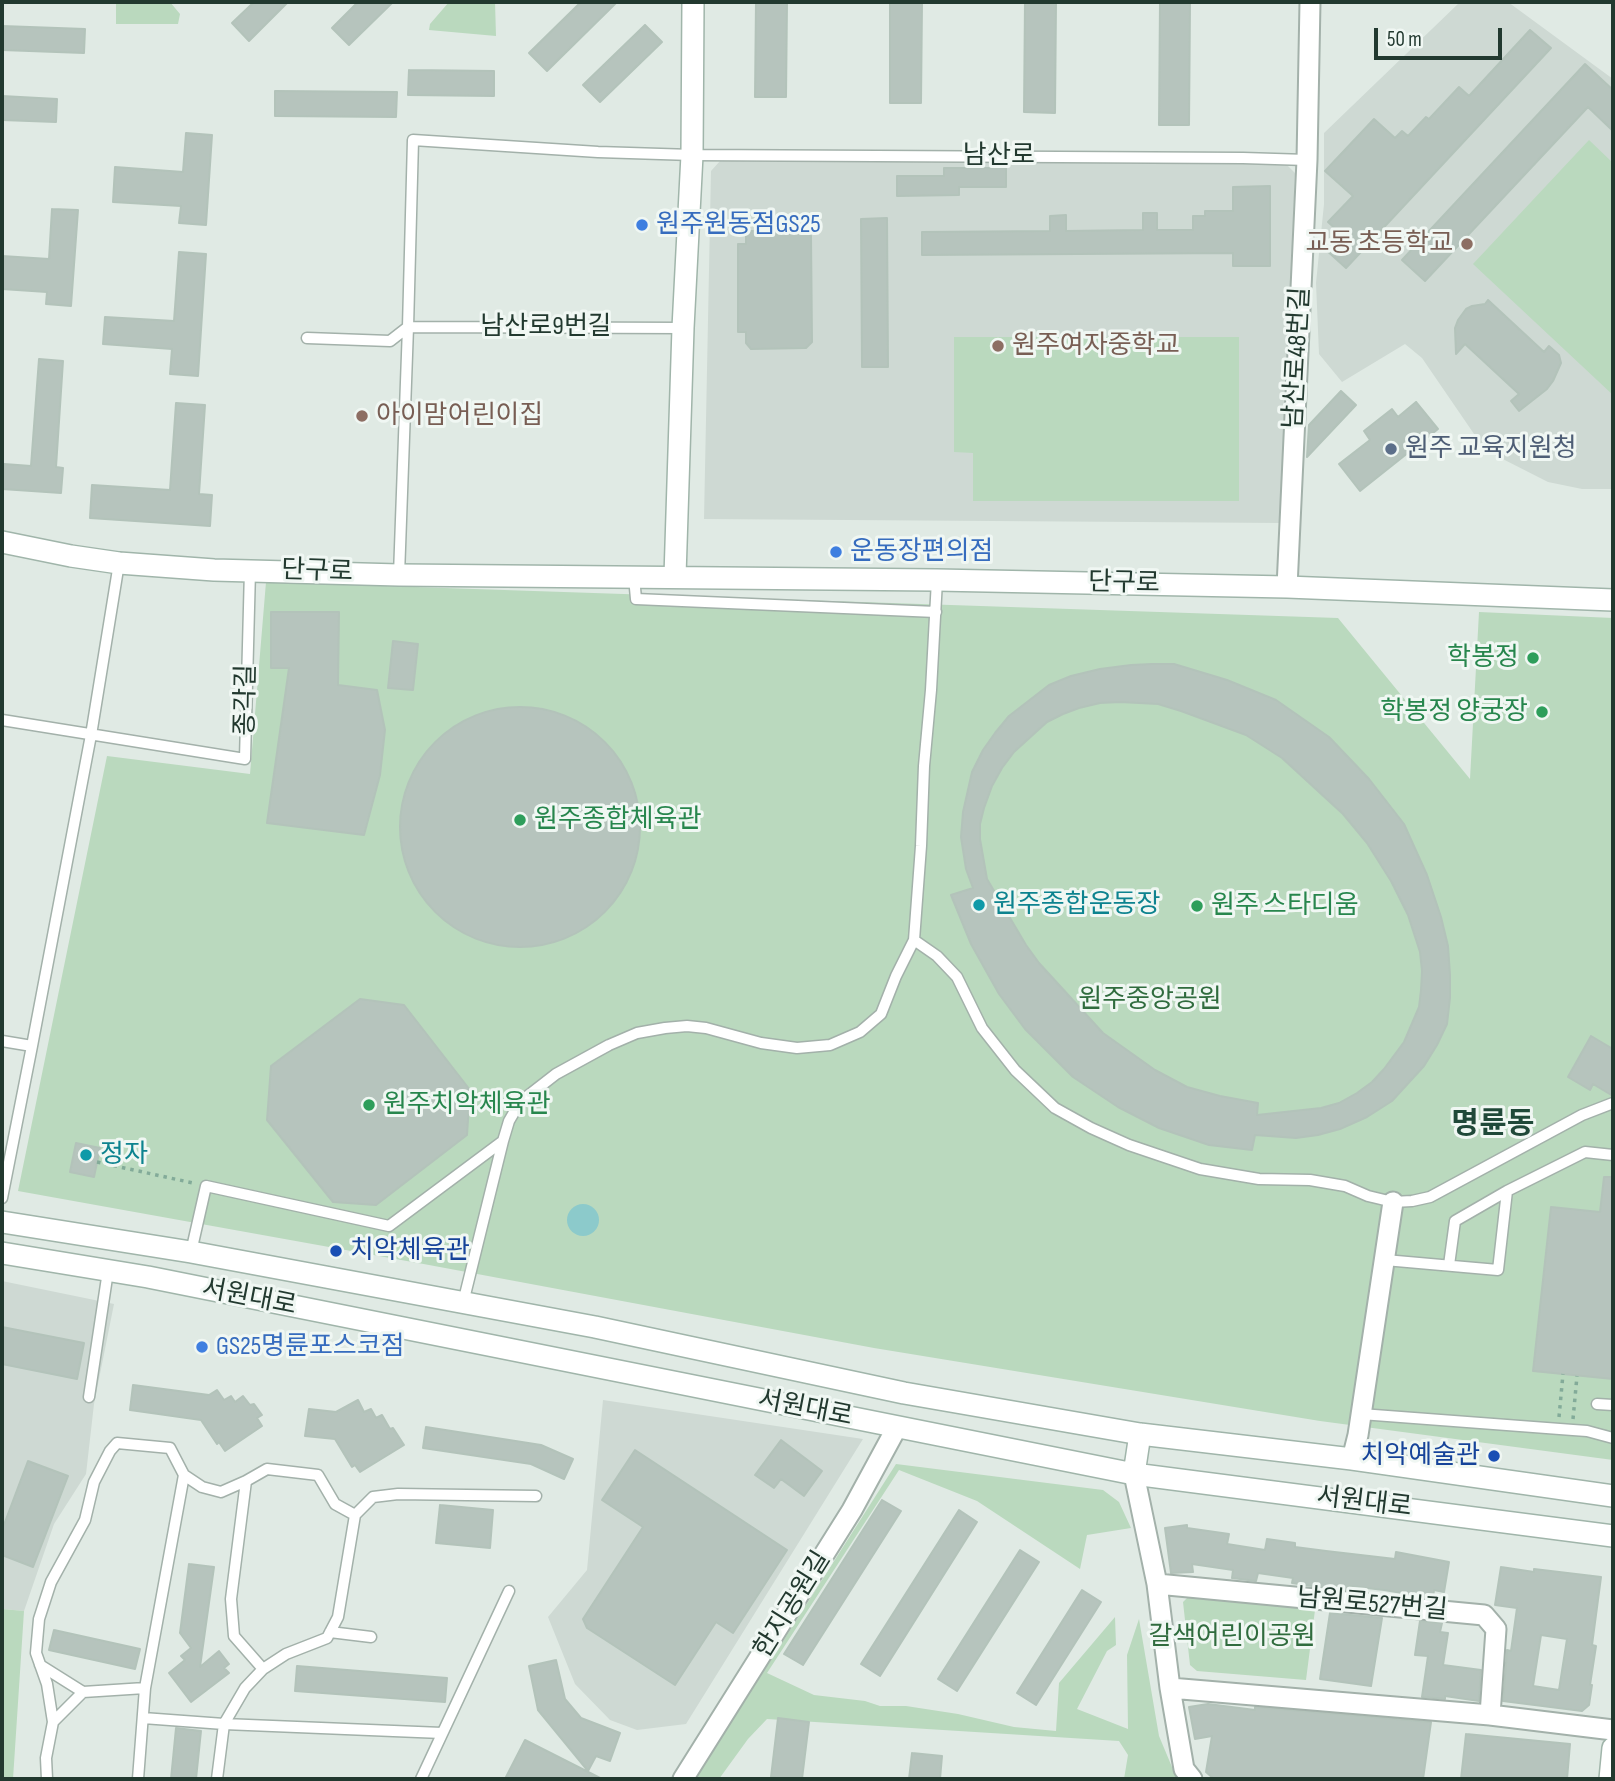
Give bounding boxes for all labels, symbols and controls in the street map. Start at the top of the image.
scale bar [1377,14,1505,58]
text: 50 m [1387,27,1422,52]
street label: 남산로 [963,140,1035,172]
place label: 원주원동점GS25 [656,209,821,241]
marker: 원주원동점GS25 [634,217,650,233]
place label: 교동 초등학교 [1305,228,1453,260]
marker: 교동 초등학교 [1459,236,1475,252]
street label: 남산로48번길 [1279,286,1317,430]
street label: 남산로9번길 [480,311,612,343]
place label: 원주여자중학교 [1012,330,1179,362]
marker: 원주여자중학교 [990,338,1006,354]
place label: 아이맘어린이집 [376,400,543,432]
marker: 아이맘어린이집 [354,408,370,424]
place label: 원주 교육지원청 [1405,433,1577,465]
marker: 원주 교육지원청 [1383,441,1399,457]
place label: 운동장편의점 [850,536,994,568]
marker: 운동장편의점 [828,544,844,560]
street label: 단구로 [281,555,353,589]
street label: 단구로 [1088,568,1160,600]
place label: 학봉정 [1447,642,1519,674]
marker: 학봉정 [1525,650,1541,666]
street label: 종각길 [231,664,263,736]
place label: 학봉정 양궁장 [1380,696,1528,728]
marker: 학봉정 양궁장 [1534,704,1550,720]
place label: 원주종합체육관 [534,804,701,836]
marker: 원주종합체육관 [512,812,528,828]
place label: 원주종합운동장 [993,889,1160,921]
place label: 원주 스타디움 [1211,890,1359,922]
marker: 원주종합운동장 [971,897,987,913]
marker: 원주 스타디움 [1189,898,1205,914]
park label: 원주중앙공원 [1078,984,1222,1016]
place label: 원주치악체육관 [383,1089,550,1121]
marker: 원주치악체육관 [361,1097,377,1113]
district label: 명륜동 [1452,1107,1534,1143]
place label: 정자 [100,1139,148,1171]
marker: 정자 [78,1147,94,1163]
place label: 치악체육관 [350,1235,470,1267]
marker: 치악체육관 [328,1243,344,1259]
street label: 서원대로 [199,1274,299,1322]
place label: GS25명륜포스코점 [216,1331,405,1363]
marker: GS25명륜포스코점 [194,1339,210,1355]
street label: 서원대로 [755,1385,855,1433]
place label: 치악예술관 [1360,1440,1480,1472]
marker: 치악예술관 [1486,1448,1502,1464]
street label: 서원대로 [1315,1482,1413,1524]
street label: 한지공원길 [748,1546,838,1664]
street label: 남원로527번길 [1295,1583,1449,1627]
park label: 갈색어린이공원 [1148,1621,1316,1653]

